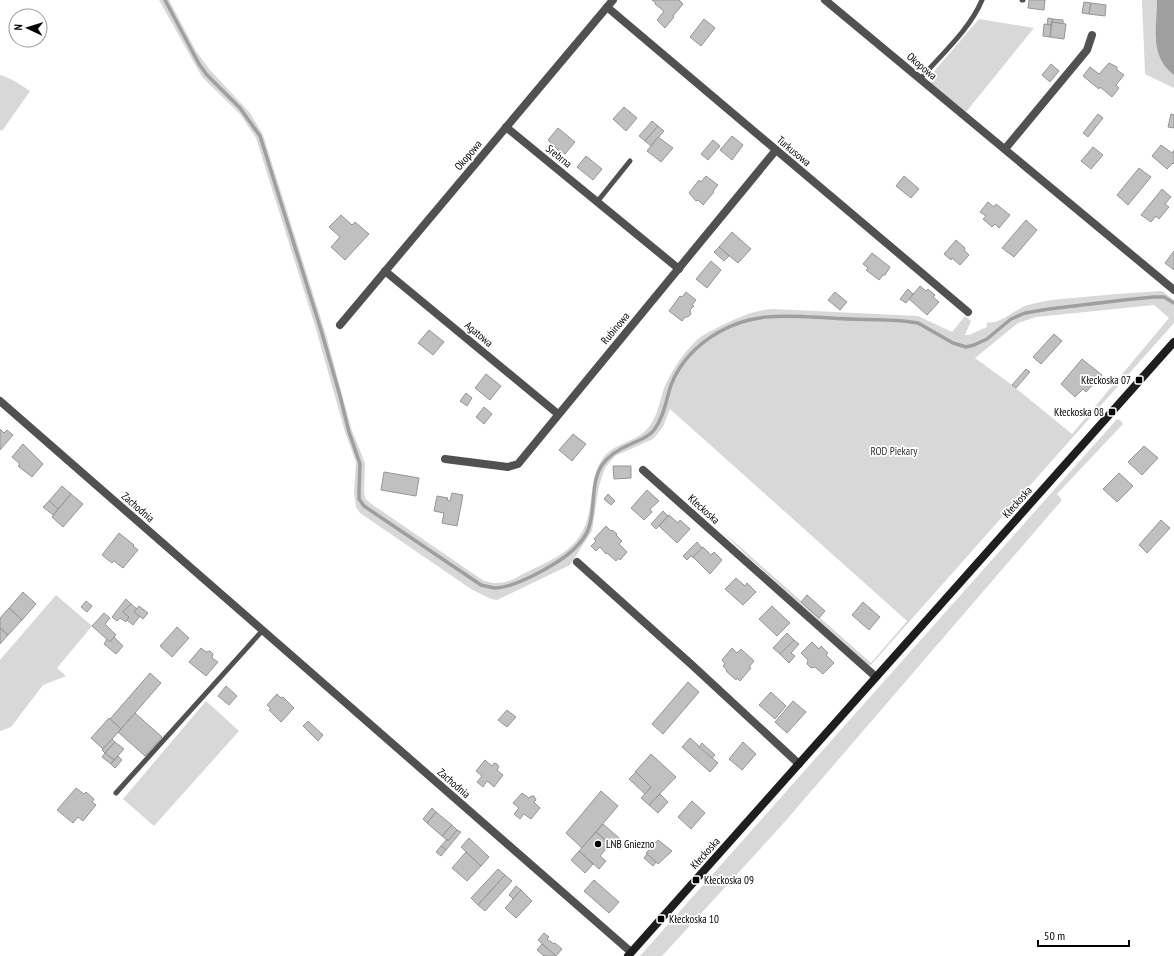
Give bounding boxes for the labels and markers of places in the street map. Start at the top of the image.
place label: Kłeckoska 07 [1081,373,1131,387]
marker: Kłeckoska 07 [1134,375,1144,385]
place label: Kłeckoska 08 [1054,405,1104,419]
marker: Kłeckoska 08 [1107,407,1117,417]
place label: LNB Gniezno [606,837,655,851]
marker: LNB Gniezno [593,839,603,849]
place label: Kłeckoska 09 [704,873,754,887]
marker: Kłeckoska 09 [691,875,701,885]
place label: Kłeckoska 10 [669,912,719,926]
marker: Kłeckoska 10 [656,914,666,924]

